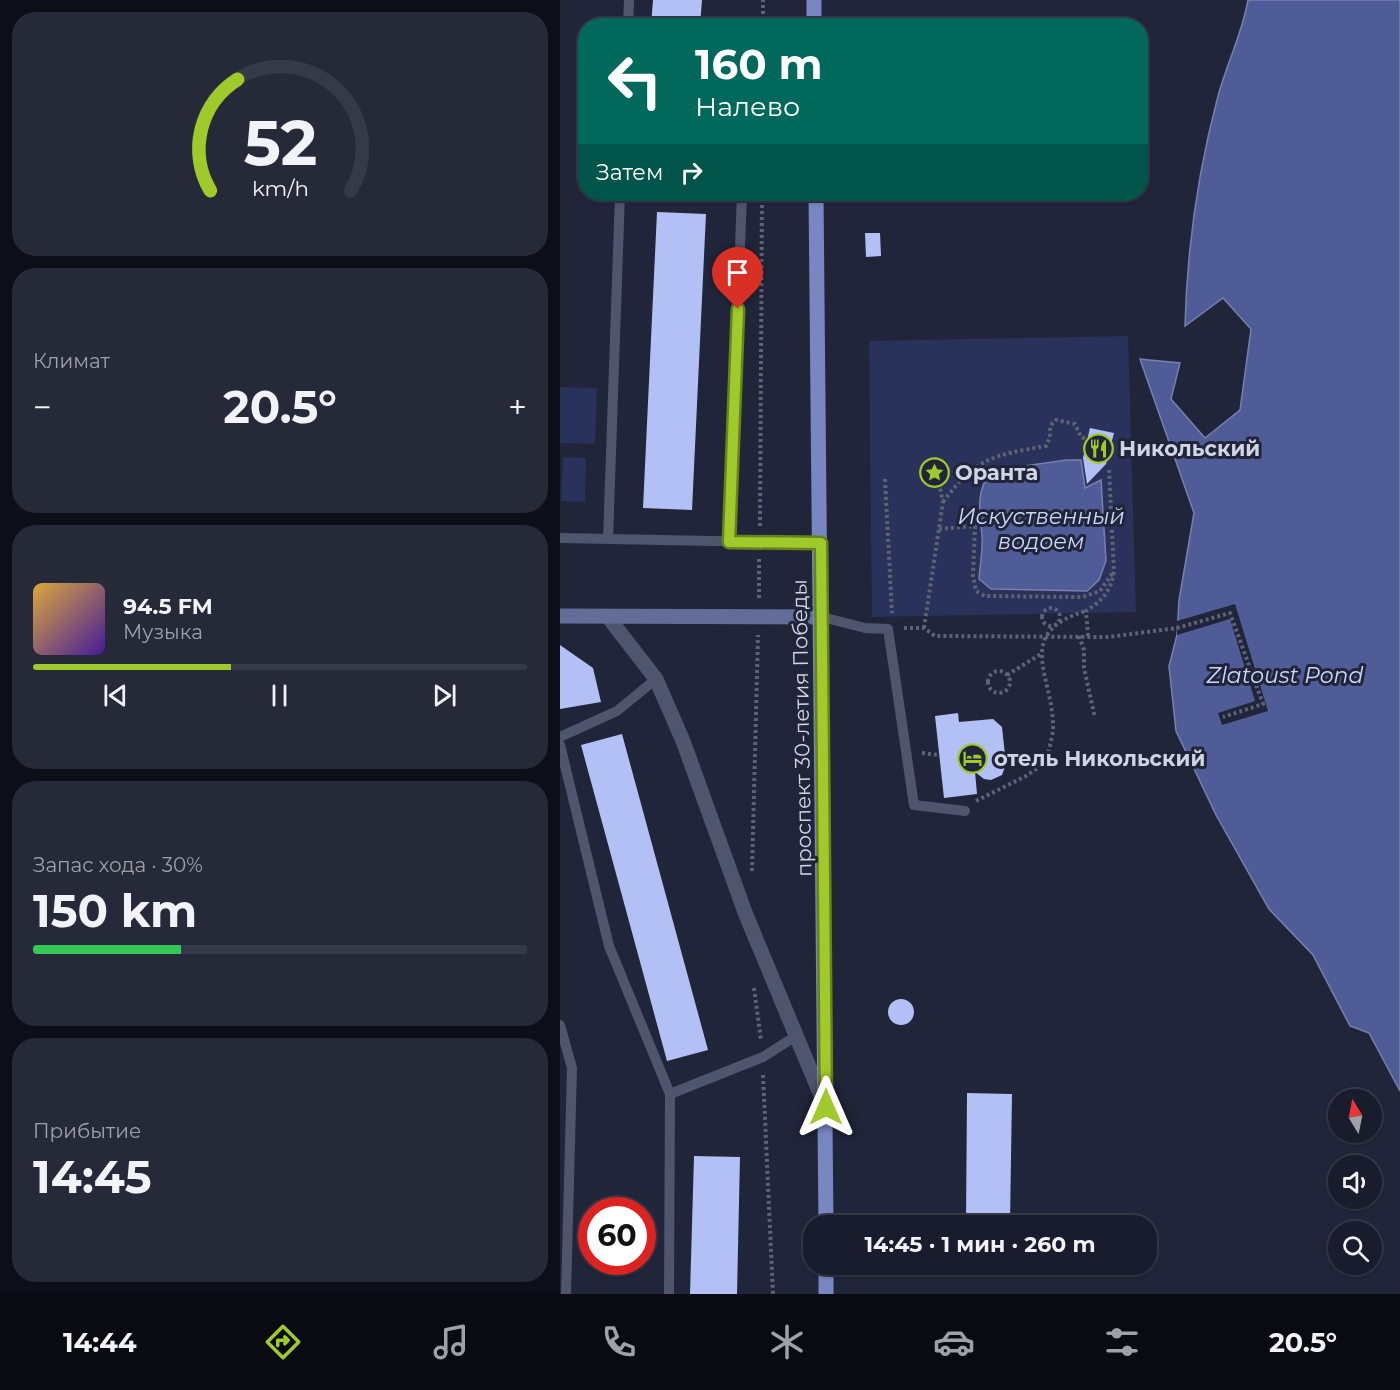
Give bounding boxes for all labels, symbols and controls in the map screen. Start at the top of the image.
text: 160 m [695,38,823,90]
icon: left [596,42,674,120]
text: Налево [695,90,800,123]
text: 52 [243,105,317,181]
icon: right [675,156,708,189]
text: Затем [596,159,663,186]
text: km/h [251,176,309,202]
pin [712,247,763,309]
icon: arrive [721,256,754,289]
text: Климат [33,349,110,373]
text: 20.5° [223,379,337,434]
text: − [33,387,52,427]
text: + [508,387,527,427]
restaurant icon: Никольский [1082,433,1114,465]
place label: Никольский [1119,436,1260,461]
place icon: Оранта [918,457,950,489]
place label: Оранта [955,460,1038,485]
water label: Искуственный водоем [957,503,1125,555]
street label: проспект 30-летия Победы [786,579,817,877]
text: 94.5 FM [123,593,213,620]
text: Музыка [123,620,203,644]
water label: Zlatoust Pond [1206,662,1363,689]
icon: previous [99,679,132,712]
icon: pause [263,679,296,712]
icon: next [428,679,461,712]
hotel icon: отель Никольский [957,743,989,775]
place label: отель Никольский [994,746,1205,771]
text: Запас хода · 30% [33,853,203,877]
text: 150 km [33,883,197,938]
position arrow [794,1075,858,1139]
north arrow [1328,1089,1382,1143]
map controls [1328,1089,1382,1275]
text: Прибытие [33,1119,141,1143]
text: 14:45 [33,1149,152,1204]
button: sound [1328,1155,1382,1209]
speed limit sign: 60 [578,1197,656,1275]
button: search [1328,1221,1382,1275]
text: 14:45 · 1 мин · 260 m [864,1231,1096,1258]
icon: directions [262,1321,304,1363]
icon: music [430,1321,472,1363]
icon: phone [598,1321,640,1363]
icon: climate [766,1321,808,1363]
icon: car [933,1321,975,1363]
icon: filters [1101,1321,1143,1363]
text: 14:44 [63,1326,137,1359]
text: 20.5° [1269,1326,1337,1359]

